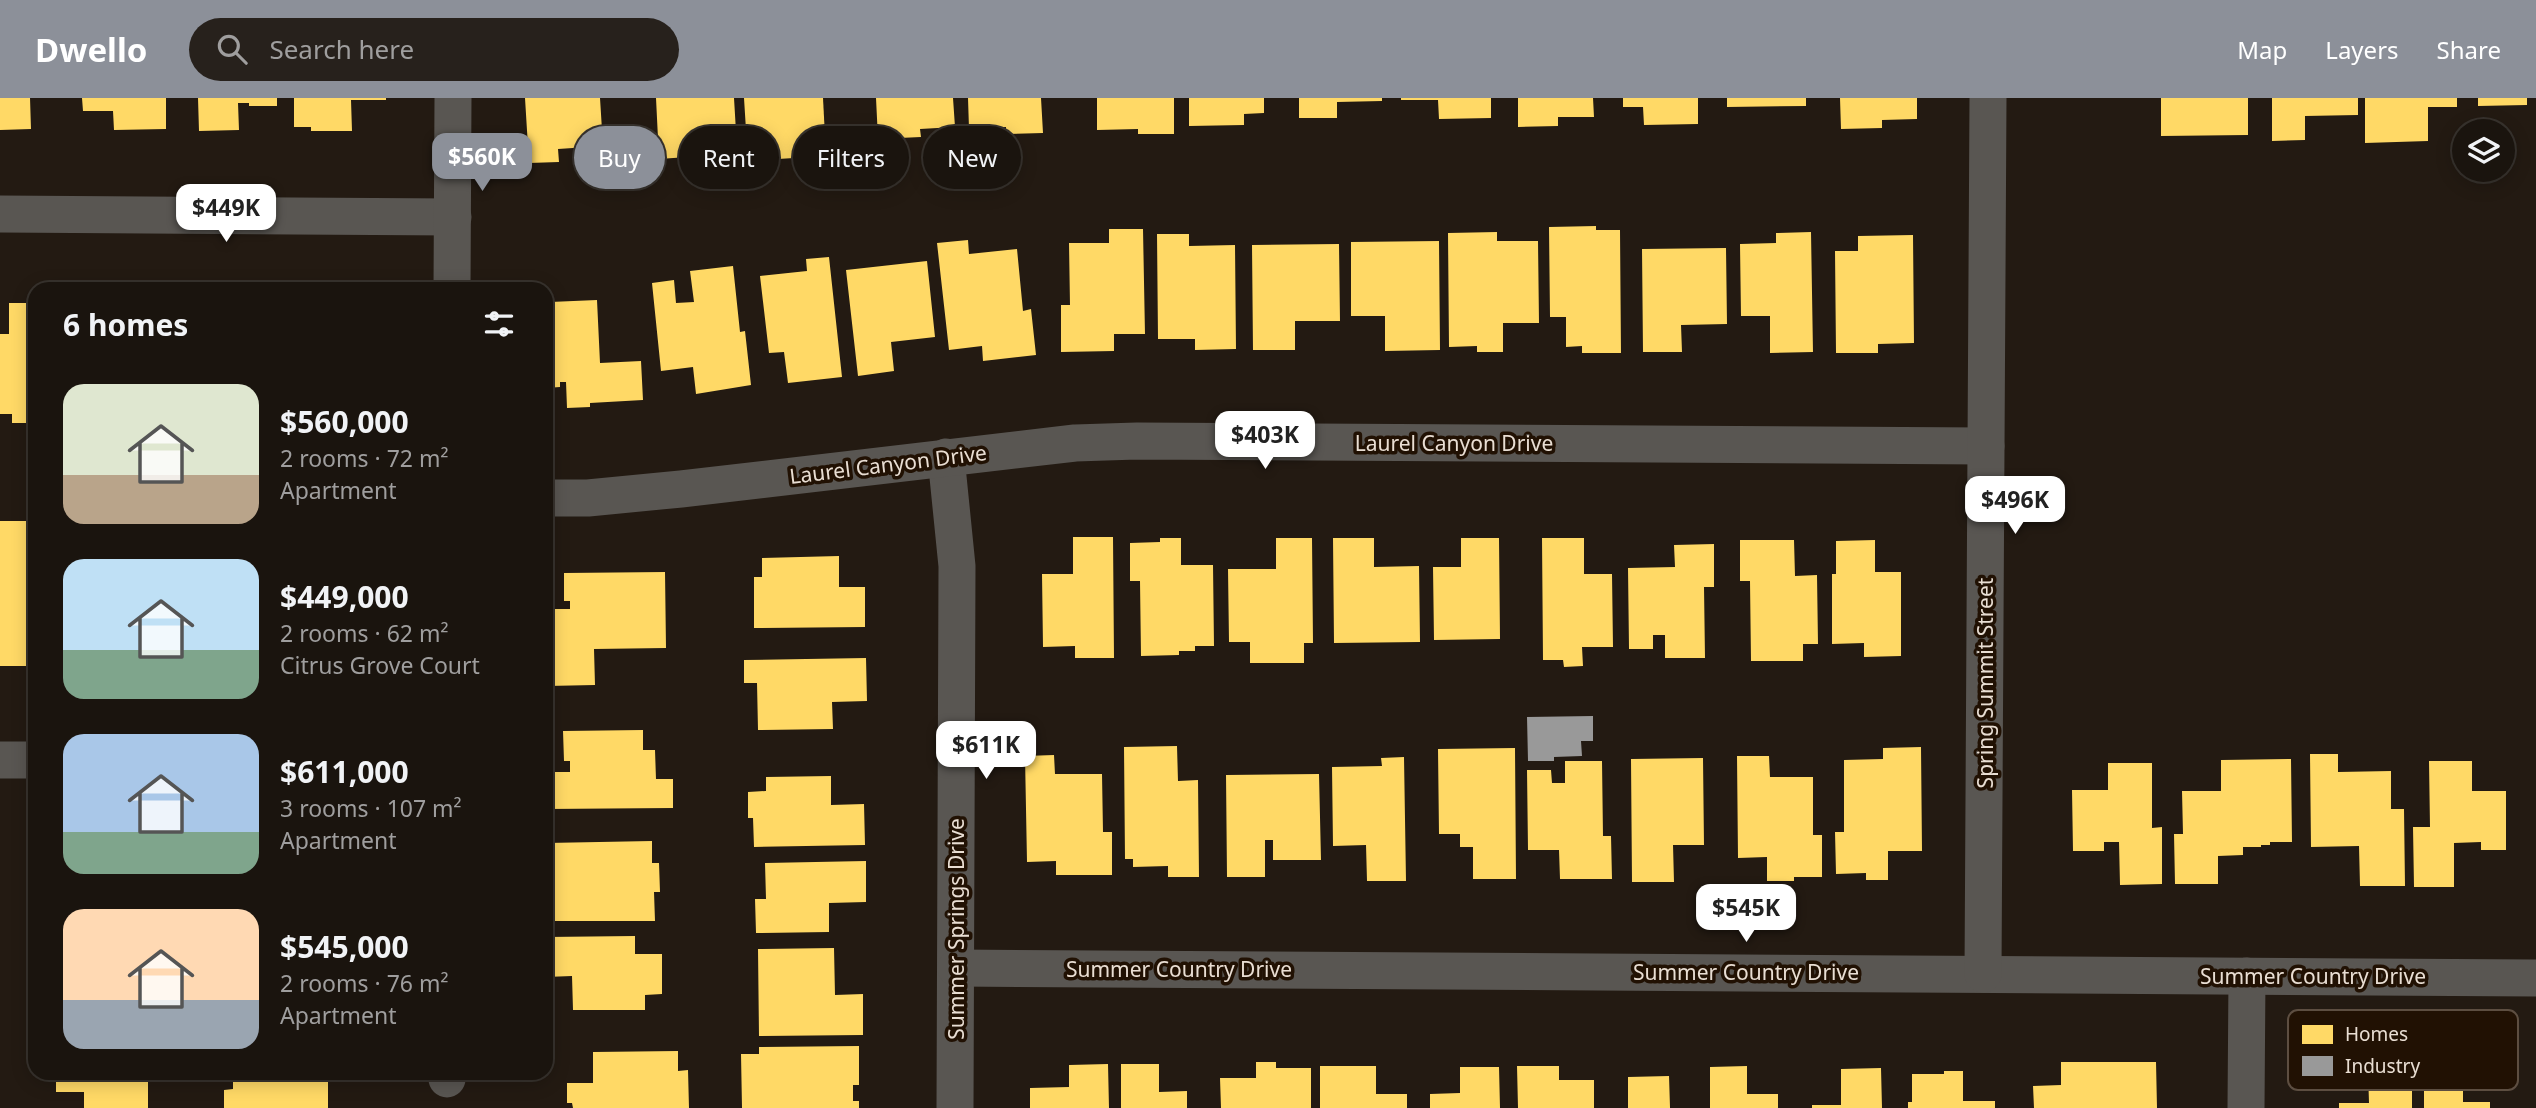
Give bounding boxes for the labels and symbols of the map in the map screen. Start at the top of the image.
pin: $560K [433,134,531,193]
pin: $449K [177,184,275,244]
pin: $403K [1216,412,1314,471]
street label: Laurel Canyon Drive [1355,429,1553,457]
street label: Laurel Canyon Drive [788,438,988,490]
pin: $496K [1966,476,2064,536]
street label: Spring Summit Street [1971,577,1999,788]
pin: $611K [937,722,1035,781]
street label: Summer Springs Drive [942,818,970,1040]
pin: $545K [1697,884,1795,944]
street label: Summer Country Drive [1066,955,1292,983]
street label: Summer Country Drive [1633,958,1859,986]
street label: Summer Country Drive [2200,962,2426,990]
legend [2288,1010,2518,1090]
text: Homes [2345,1021,2408,1047]
text: Industry [2345,1053,2420,1079]

